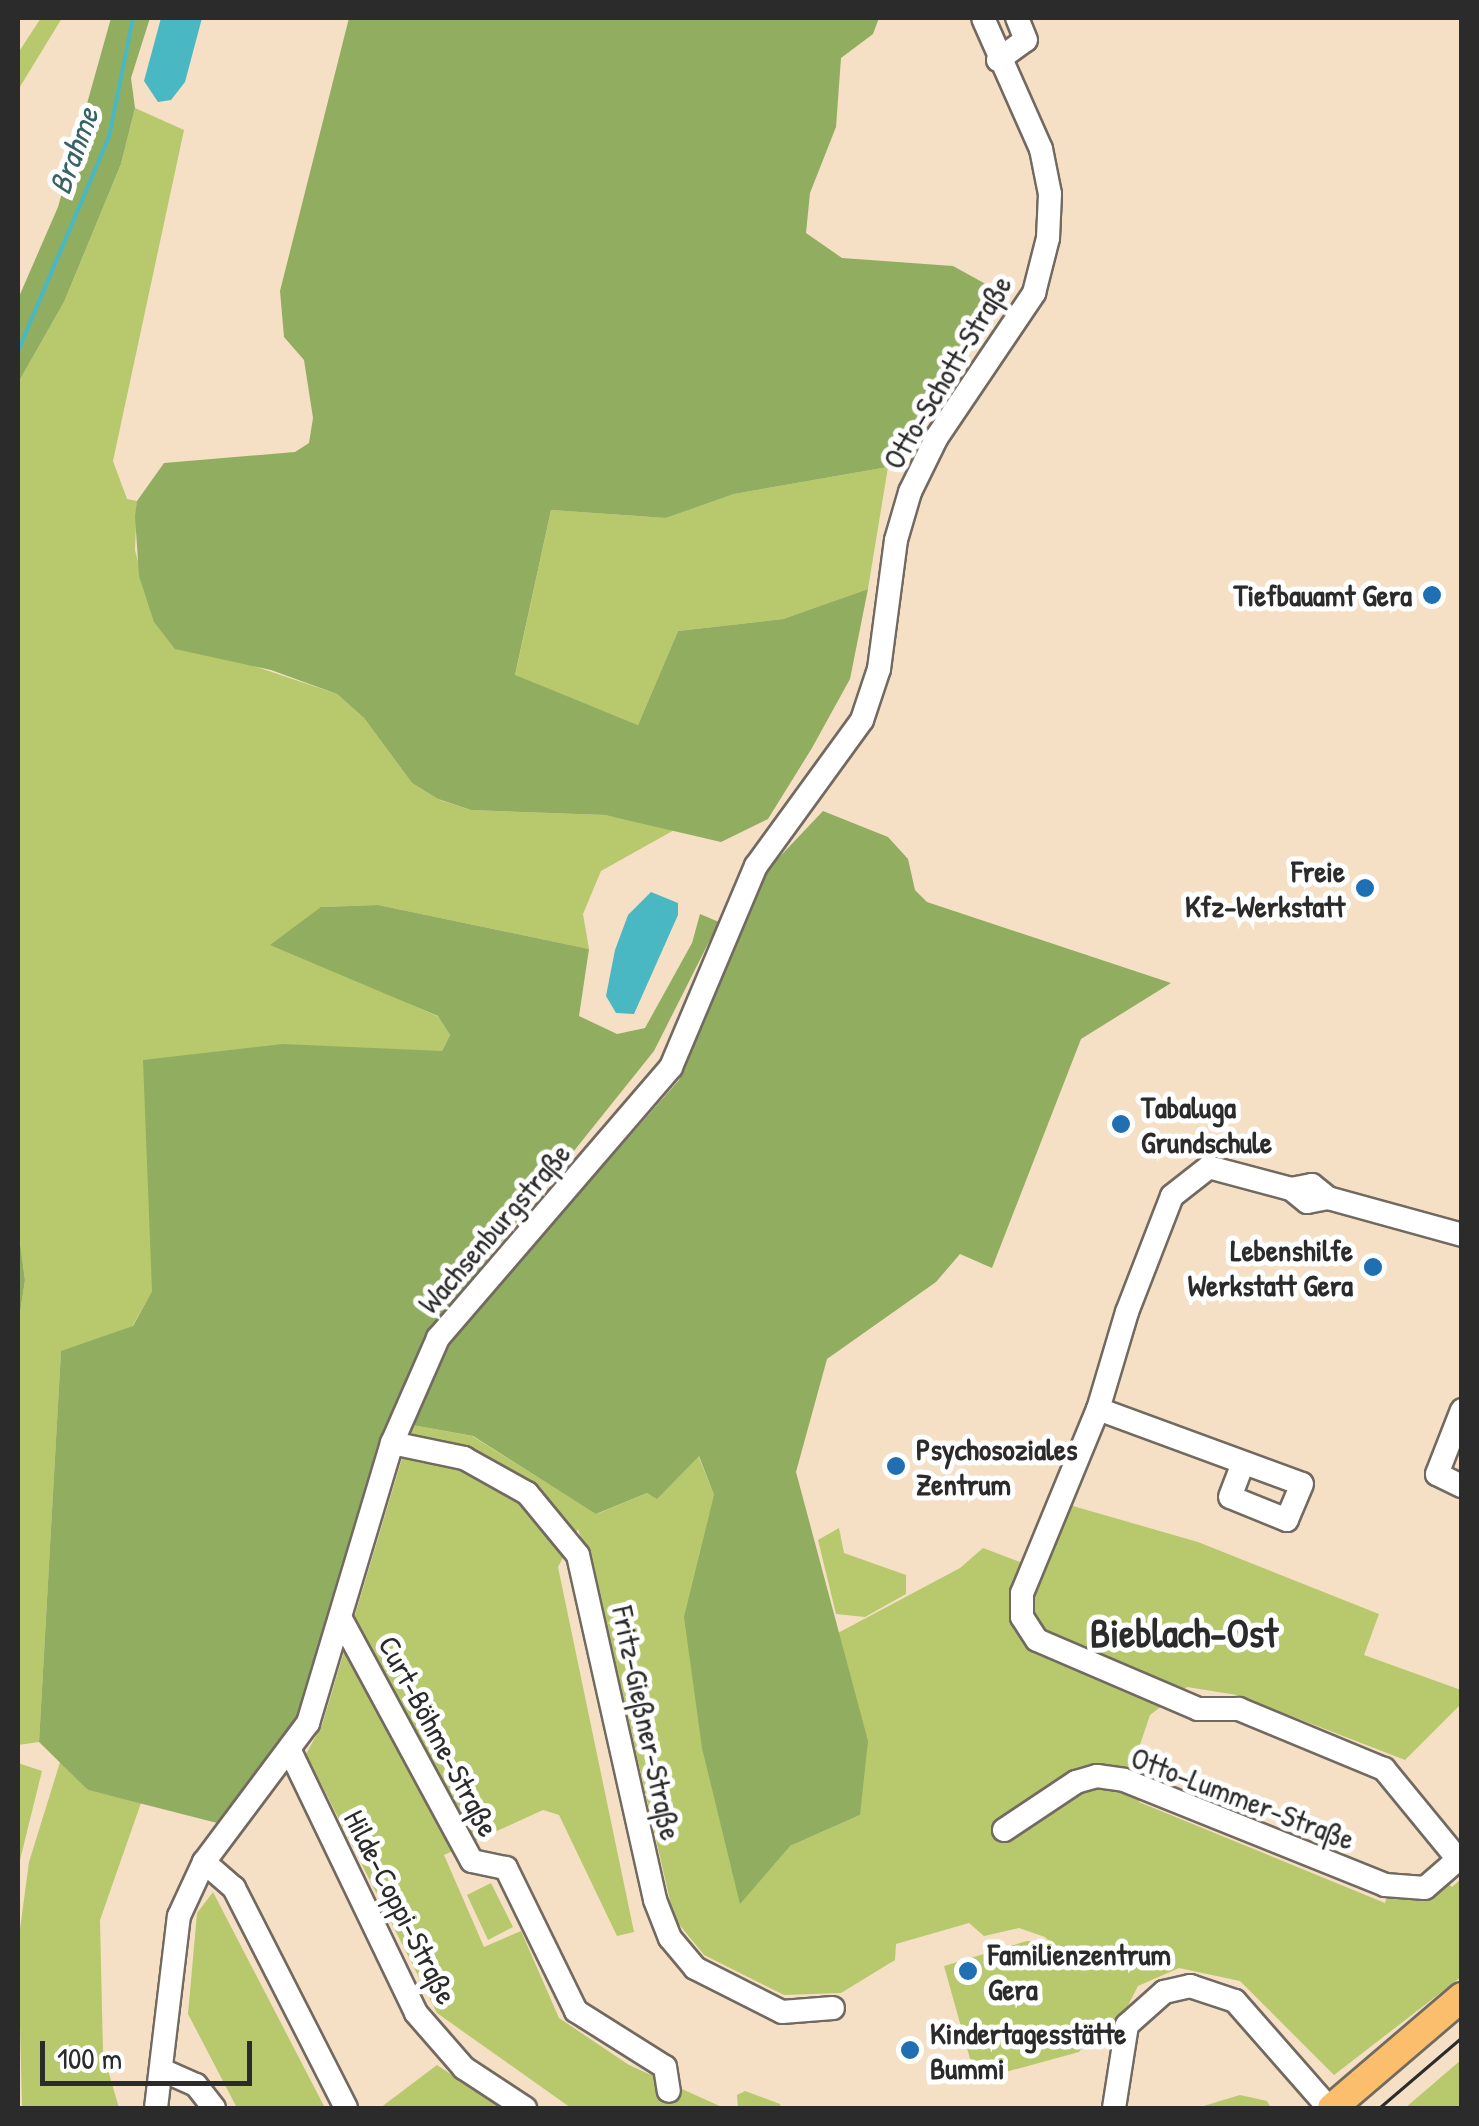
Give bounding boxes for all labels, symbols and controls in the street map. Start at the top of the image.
water label: Brahme [41,103,107,199]
street label: Otto-Schott-Straße [875,269,1019,475]
place label: Tiefbauamt Gera [1233,577,1412,613]
marker: Tiefbauamt Gera [1421,584,1443,606]
place label: Freie Kfz-Werkstatt [1185,853,1345,924]
marker: Freie Kfz-Werkstatt [1354,877,1376,899]
place label: Tabaluga Grundschule [1141,1089,1272,1160]
marker: Tabaluga Grundschule [1110,1113,1132,1135]
street label: Wachsenburgstraße [410,1136,578,1320]
place label: Lebenshilfe Werkstatt Gera [1188,1232,1353,1302]
marker: Lebenshilfe Werkstatt Gera [1362,1256,1384,1278]
place label: Psychosoziales Zentrum [916,1431,1077,1502]
marker: Psychosoziales Zentrum [885,1455,907,1477]
street label: Fritz-Gießner-Straße [605,1603,689,1843]
district label: Bieblach-Ost [1090,1608,1278,1656]
street label: Curt-Böhme-Straße [371,1630,507,1842]
street label: Otto-Lummer-Straße [1126,1739,1360,1857]
street label: Hilde-Coppi-Straße [337,1804,465,2010]
place label: Familienzentrum Gera [988,1936,1171,2006]
marker: Familienzentrum Gera [957,1960,979,1982]
place label: Kindertagesstätte Bummi [930,2015,1126,2086]
scale bar [45,2021,258,2083]
text: 100 m [57,2038,122,2078]
marker: Kindertagesstätte Bummi [899,2039,921,2061]

